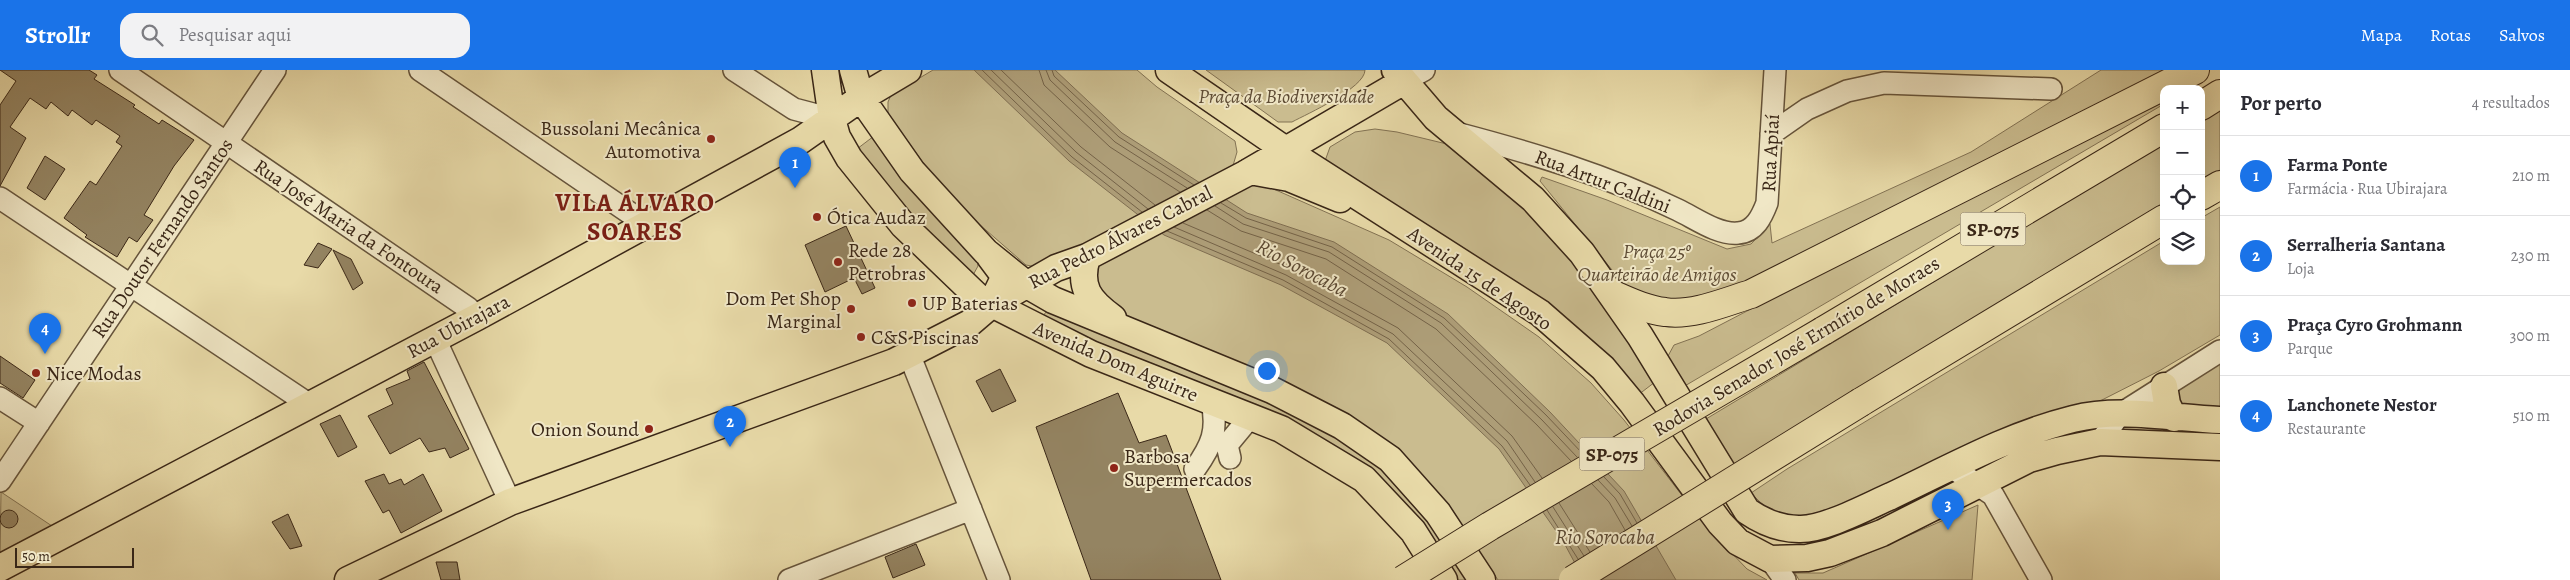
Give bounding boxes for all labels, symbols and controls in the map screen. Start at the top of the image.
search box [120,13,470,58]
text: Strollr [25,19,90,51]
icon: search [138,21,166,49]
text: Pesquisar aqui [178,22,291,48]
text: Mapa [2361,23,2402,47]
text: Rotas [2430,23,2471,47]
text: Salvos [2499,23,2545,47]
park label: Praça da Biodiversidade [1198,83,1374,110]
map controls [2160,85,2205,265]
button: + [2160,85,2205,130]
text: Por perto [2240,89,2322,117]
text: 4 resultados [2472,92,2550,114]
street label: Rua Apiaí [1755,113,1786,193]
place label: Bussolani Mecânica Automotiva [540,115,702,165]
button: − [2160,130,2205,175]
street label: Rua Doutor Fernando Santos [85,133,240,344]
marker: Bussolani Mecânica Automotiva [705,133,717,145]
street label: Rua Artur Caldini [1531,143,1675,220]
pin: 1 [779,147,811,188]
text: Farma Ponte [2287,152,2388,178]
street label: Rua José Maria da Fontoura [249,153,449,300]
text: 1 [2253,165,2259,187]
text: 210 m [2512,165,2550,187]
button: locate [2160,175,2205,220]
text: Farmácia · Rua Ubirajara [2287,178,2448,200]
street label: Rua Pedro Álvares Cabral [1024,179,1217,296]
district label: VILA ÁLVARO SOARES [554,186,715,249]
place label: Ótica Audaz [827,204,926,231]
marker: Ótica Audaz [811,211,823,223]
road number: SP-075 [1960,212,2026,246]
street label: Avenida 15 de Agosto [1401,219,1557,337]
button: layers [2160,220,2205,265]
water label: Rio Sorocaba [1251,232,1353,304]
text: Serralheria Santana [2287,232,2445,258]
place label: Rede 28 Petrobras [848,237,926,287]
park label: Praça 25º Quarteirão de Amigos [1577,238,1737,288]
text: 2 [2252,245,2260,267]
text: 230 m [2511,245,2550,267]
street label: Rodovia Senador José Ermírio de Moraes [1648,250,1945,443]
marker: Rede 28 Petrobras [832,256,844,268]
text: Loja [2287,258,2315,280]
place label: Dom Pet Shop Marginal [725,285,841,335]
street label: Rua Ubirajara [402,288,515,365]
place label: UP Baterias [922,290,1018,317]
marker: UP Baterias [906,297,918,309]
marker: Dom Pet Shop Marginal [845,303,857,315]
text: Praça Cyro Grohmann [2287,312,2463,338]
pin: 4 [29,313,61,354]
street label: Avenida Dom Aguirre [1028,314,1202,408]
place label: C&S Piscinas [871,324,979,351]
text: 3 [2253,325,2259,347]
text: 300 m [2510,325,2550,347]
marker: C&S Piscinas [855,331,867,343]
text: Parque [2287,338,2333,360]
your location [1254,358,1280,384]
place label: Nice Modas [46,360,142,387]
marker: Nice Modas [30,367,42,379]
text: Lanchonete Nestor [2287,392,2437,418]
text: 4 [2252,405,2260,427]
text: 510 m [2513,405,2550,427]
pin: 2 [714,406,746,447]
place label: Onion Sound [531,416,639,443]
text: Restaurante [2287,418,2366,440]
marker: Onion Sound [643,423,655,435]
road number: SP-075 [1580,438,1644,470]
place label: Barbosa Supermercados [1124,443,1252,493]
marker: Barbosa Supermercados [1108,462,1120,474]
pin: 3 [1932,489,1964,530]
water label: Rio Sorocaba [1555,523,1655,551]
scale bar [15,545,134,568]
text: 50 m [22,547,50,566]

